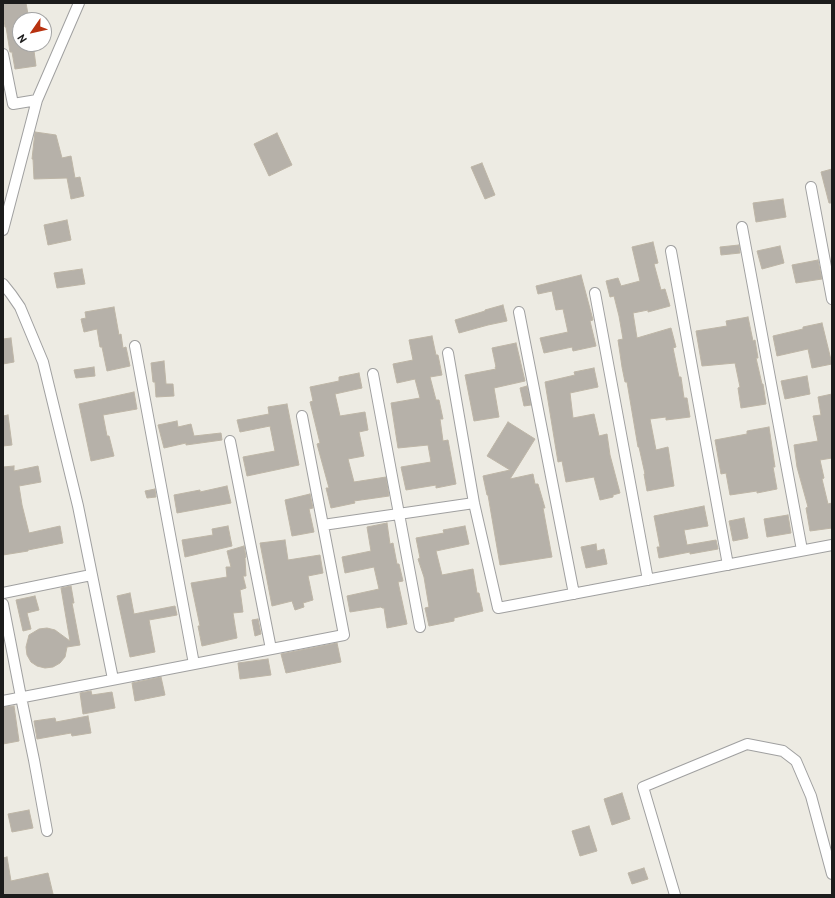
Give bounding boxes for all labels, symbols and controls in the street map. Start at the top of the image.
north arrow [12,12,52,52]
text: N [15,31,31,45]

